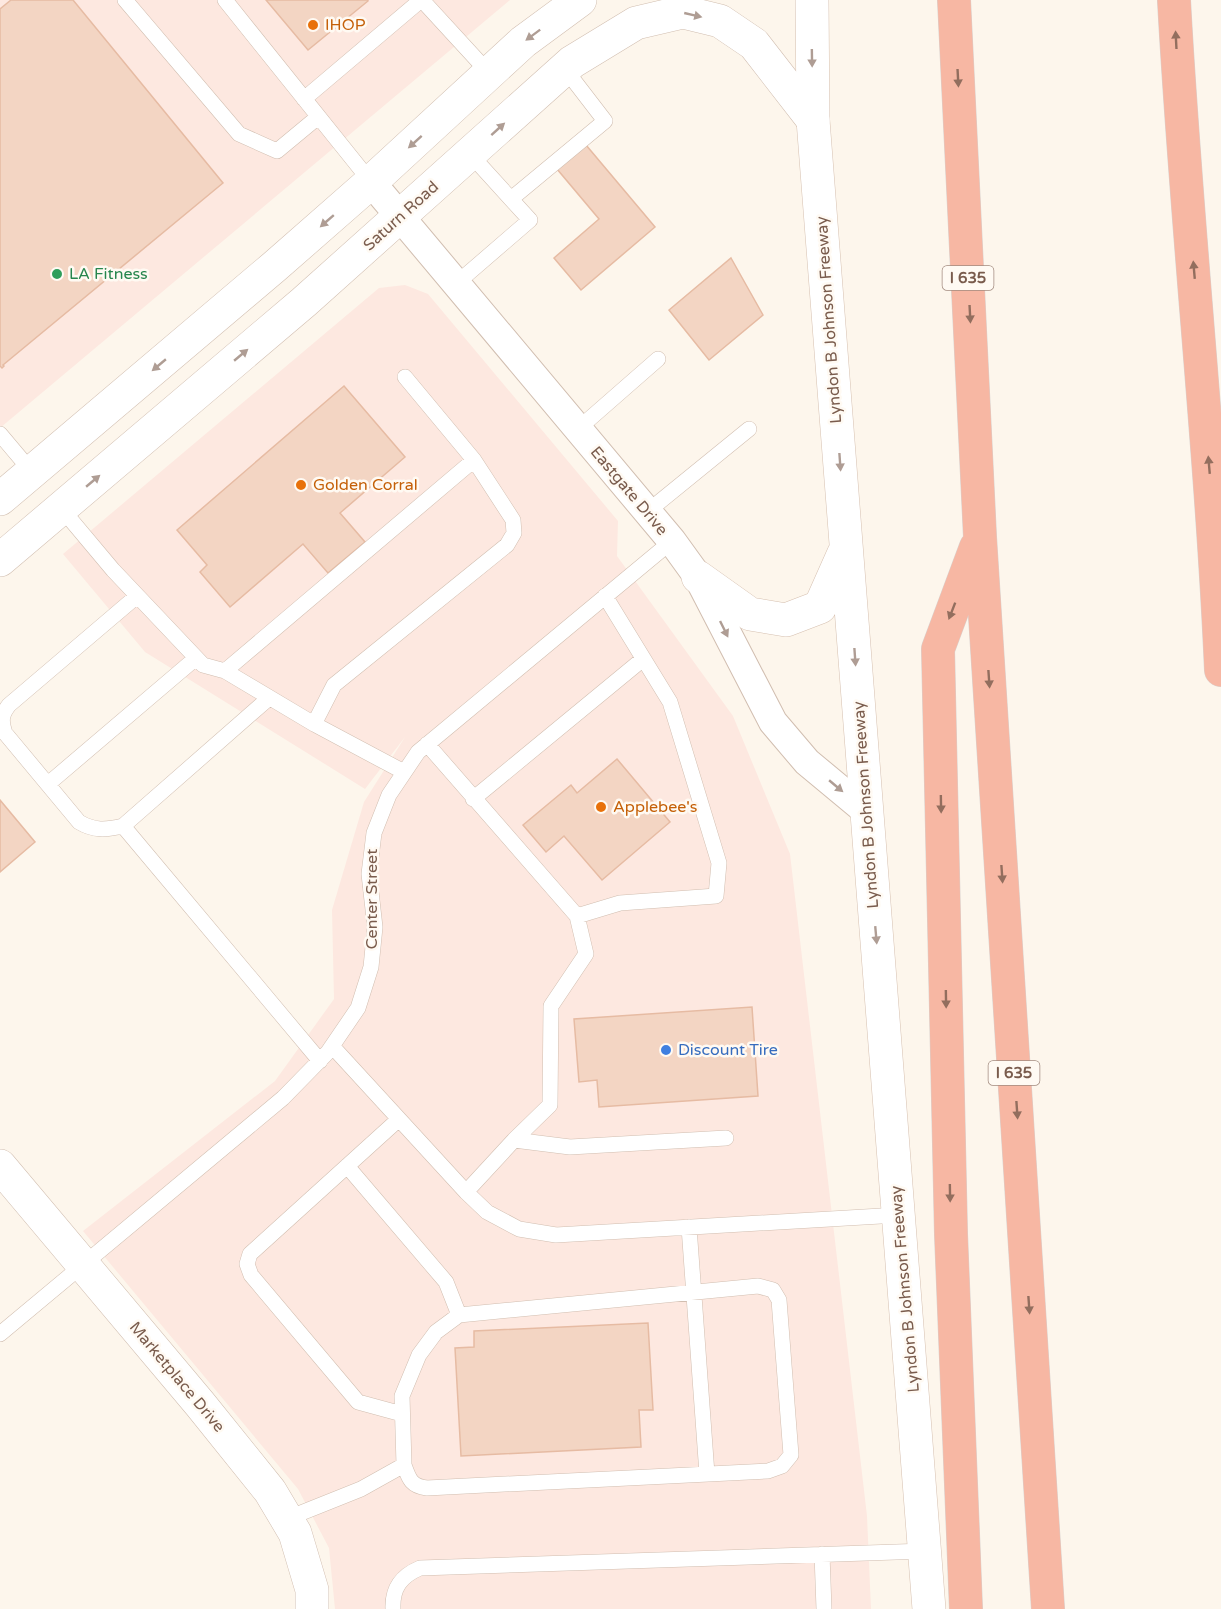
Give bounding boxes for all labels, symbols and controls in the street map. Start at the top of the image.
one-way arrow [684,10,702,20]
place label: IHOP [325,15,366,35]
marker: IHOP [306,18,320,32]
one-way arrow [525,28,540,40]
one-way arrow [1172,30,1181,49]
one-way arrow [807,49,817,68]
one-way arrow [954,68,963,87]
one-way arrow [490,123,505,136]
one-way arrow [408,135,423,148]
street label: Saturn Road [359,177,443,255]
one-way arrow [320,214,335,227]
street label: Lyndon B Johnson Freeway [812,215,846,424]
one-way arrow [1189,261,1199,280]
place label: LA Fitness [69,264,148,284]
road number: I 635 [942,266,994,290]
marker: LA Fitness [50,267,64,281]
one-way arrow [965,305,974,324]
one-way arrow [233,349,248,362]
one-way arrow [152,358,167,371]
street label: Eastgate Drive [586,442,672,540]
one-way arrow [835,453,845,472]
one-way arrow [1204,455,1214,474]
one-way arrow [85,475,100,488]
place label: Golden Corral [313,475,418,495]
marker: Golden Corral [294,478,308,492]
one-way arrow [947,602,956,620]
one-way arrow [719,621,728,638]
one-way arrow [850,647,859,666]
one-way arrow [985,670,994,689]
street label: Lyndon B Johnson Freeway [849,700,883,909]
one-way arrow [828,779,843,792]
one-way arrow [936,794,946,813]
place label: Applebee's [613,797,698,817]
marker: Applebee's [594,800,608,814]
street label: Center Street [362,849,382,949]
one-way arrow [997,864,1006,883]
one-way arrow [871,926,881,945]
one-way arrow [941,989,950,1008]
place label: Discount Tire [678,1040,778,1060]
marker: Discount Tire [659,1043,673,1057]
road number: I 635 [988,1061,1040,1085]
one-way arrow [1012,1101,1021,1120]
street label: Lyndon B Johnson Freeway [886,1184,924,1393]
one-way arrow [945,1184,955,1203]
one-way arrow [1024,1295,1034,1314]
street label: Marketplace Drive [125,1318,229,1436]

